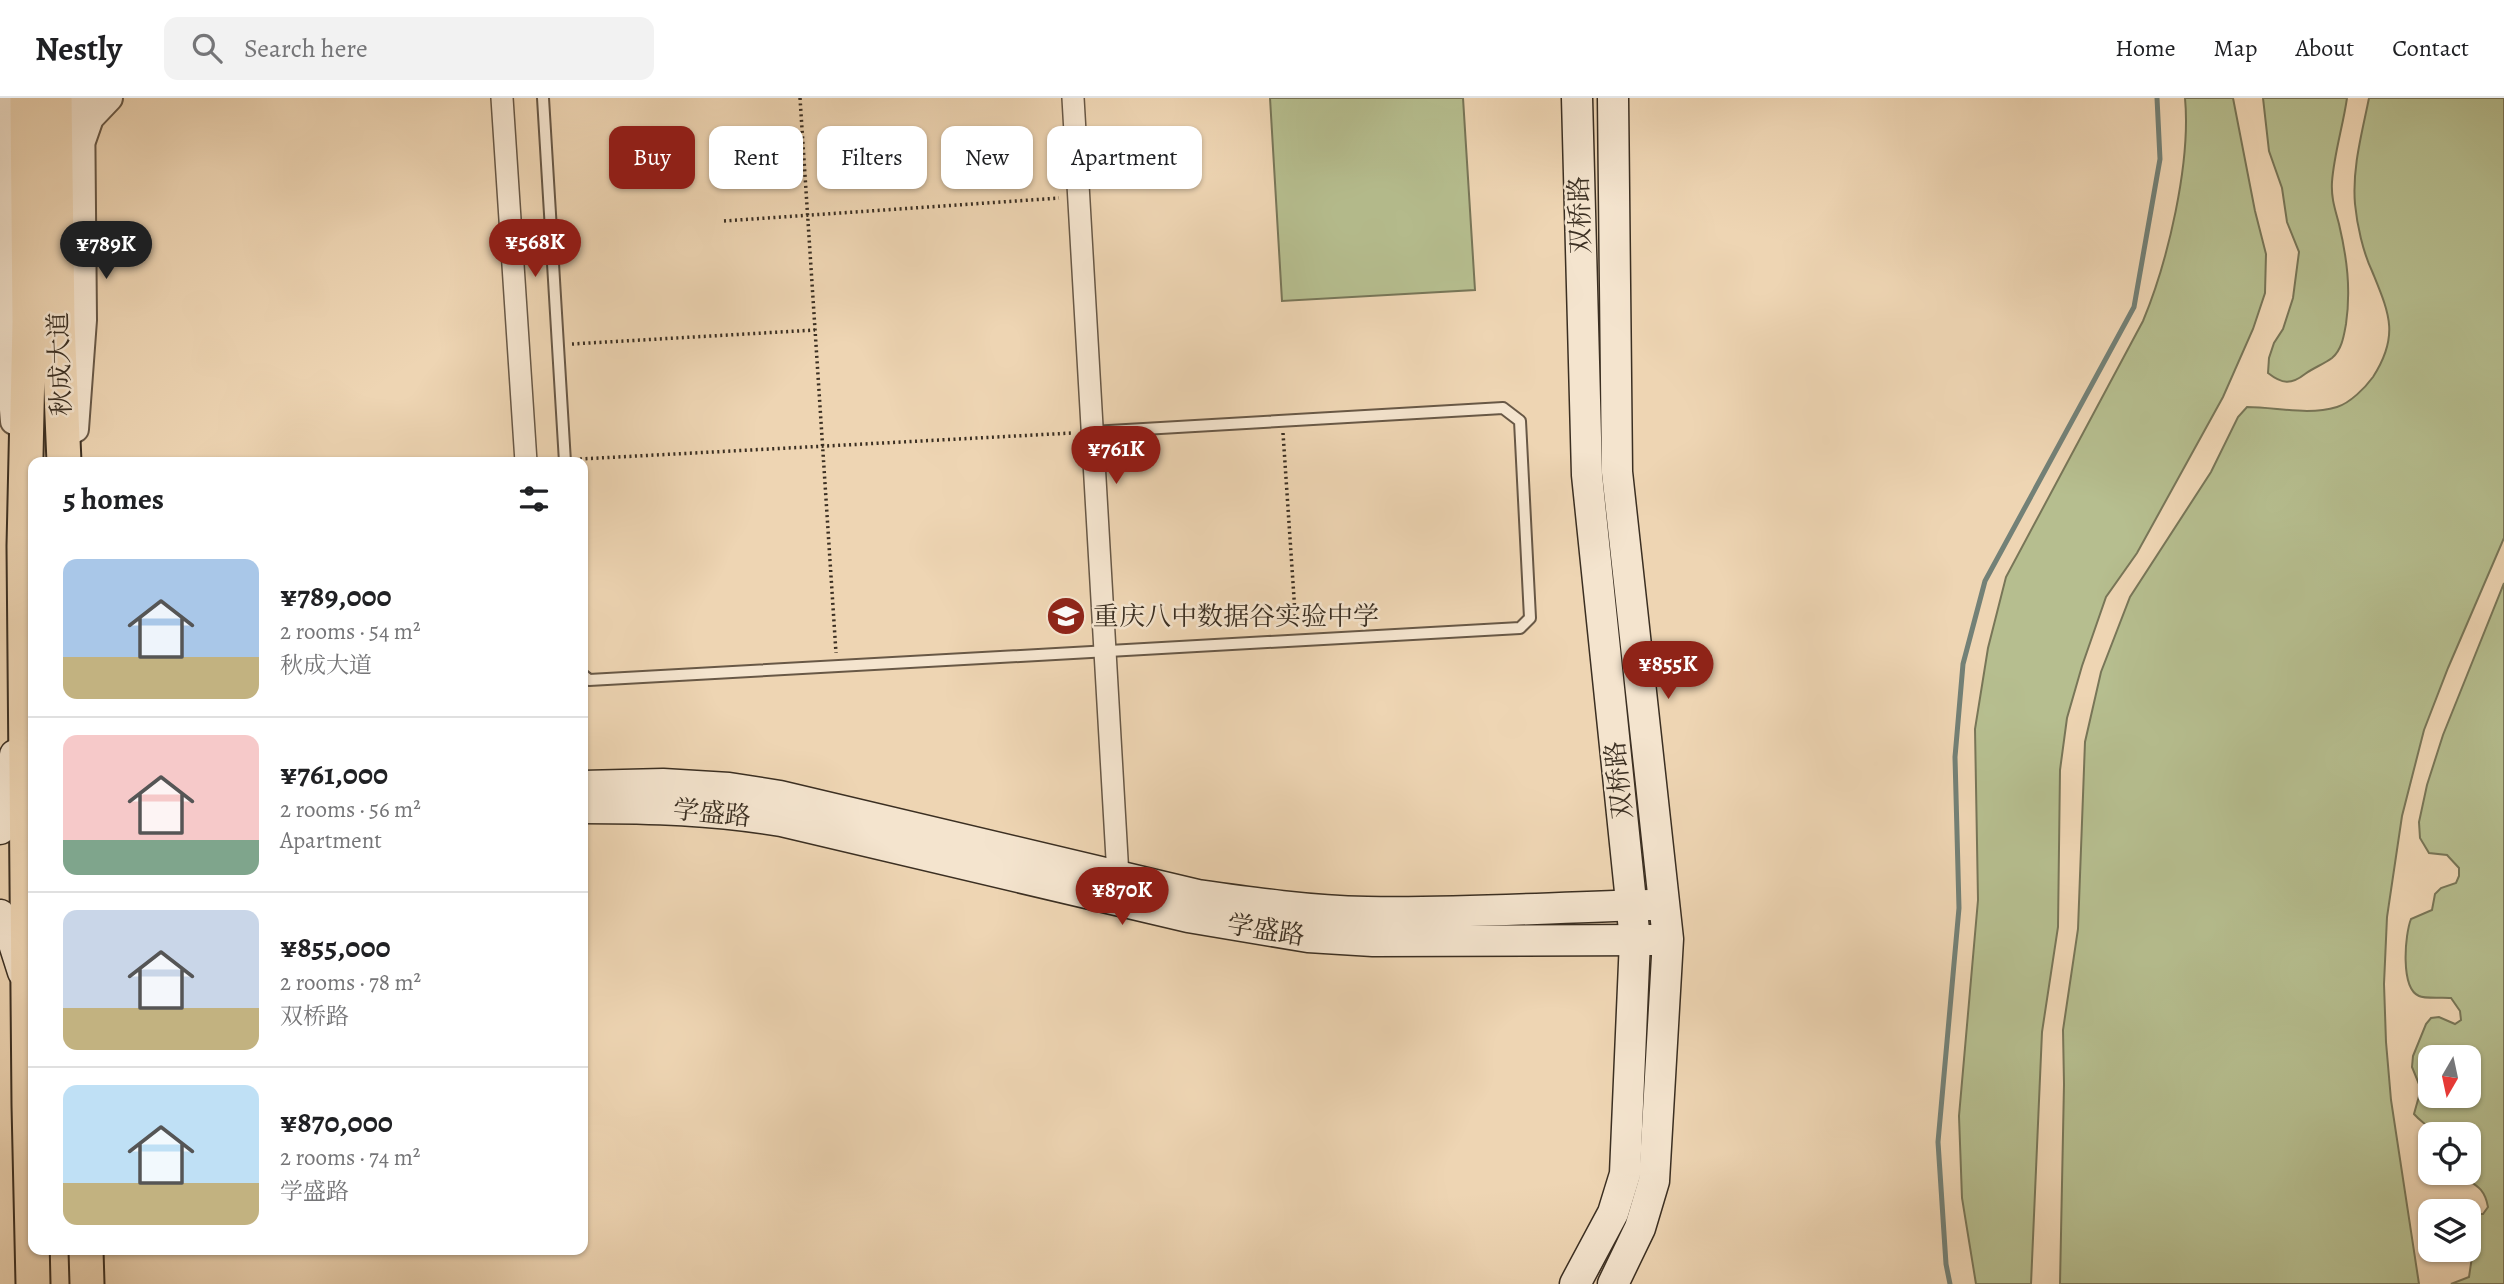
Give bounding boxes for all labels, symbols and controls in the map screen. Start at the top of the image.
search box [164,17,654,80]
text: Nestly [35,26,122,71]
icon: search [188,29,226,67]
text: Search here [244,31,368,66]
text: Home [2115,32,2176,64]
text: Map [2214,32,2258,64]
text: About [2296,32,2354,64]
text: Contact [2392,32,2469,64]
chip: Buy [609,126,695,189]
chip: Rent [709,126,803,189]
chip: Filters [817,126,927,189]
chip: New [941,126,1033,189]
chip: Apartment [1047,126,1202,189]
street label: 双桥路 [1561,175,1599,255]
pin: ¥568K [486,220,584,279]
pin: ¥789K [57,222,155,281]
text: ¥568K [505,226,565,257]
text: ¥789K [76,228,136,259]
street label: 秋成大道 [41,311,79,417]
pin: ¥761K [1067,426,1165,486]
text: ¥761K [1087,433,1145,464]
text: 5 homes [63,479,164,519]
icon: filters [515,480,553,518]
text: ¥789,000 [280,576,392,616]
icon: home [119,587,203,671]
school or university icon: 重庆八中数据谷实验中学 [1045,595,1087,637]
place label: 重庆八中数据谷实验中学 [1093,599,1379,634]
text: 2 rooms · 54 m² [280,616,421,647]
pin: ¥855K [1619,642,1717,701]
text: ¥855K [1639,648,1698,679]
text: 秋成大道 [280,650,372,681]
street label: 双桥路 [1598,739,1640,821]
text: ¥761,000 [280,754,388,794]
icon: home [119,763,203,847]
street label: 学盛路 [671,792,753,834]
text: 2 rooms · 56 m² [280,794,421,825]
text: Apartment [280,825,382,856]
pin: ¥870K [1073,868,1171,927]
text: ¥870K [1092,874,1152,905]
street label: 学盛路 [1225,907,1307,953]
text: ¥855,000 [280,927,391,967]
icon: home [119,938,203,1022]
text: 2 rooms · 78 m² [280,967,421,998]
text: 双桥路 [280,1001,349,1032]
north arrow [2418,1045,2482,1108]
map controls [2418,1045,2481,1262]
text: ¥870,000 [280,1102,393,1142]
icon: home [119,1113,203,1197]
button: locate [2418,1122,2481,1185]
text: 2 rooms · 74 m² [280,1142,420,1173]
text: 学盛路 [280,1176,349,1207]
button: layers [2418,1199,2481,1262]

